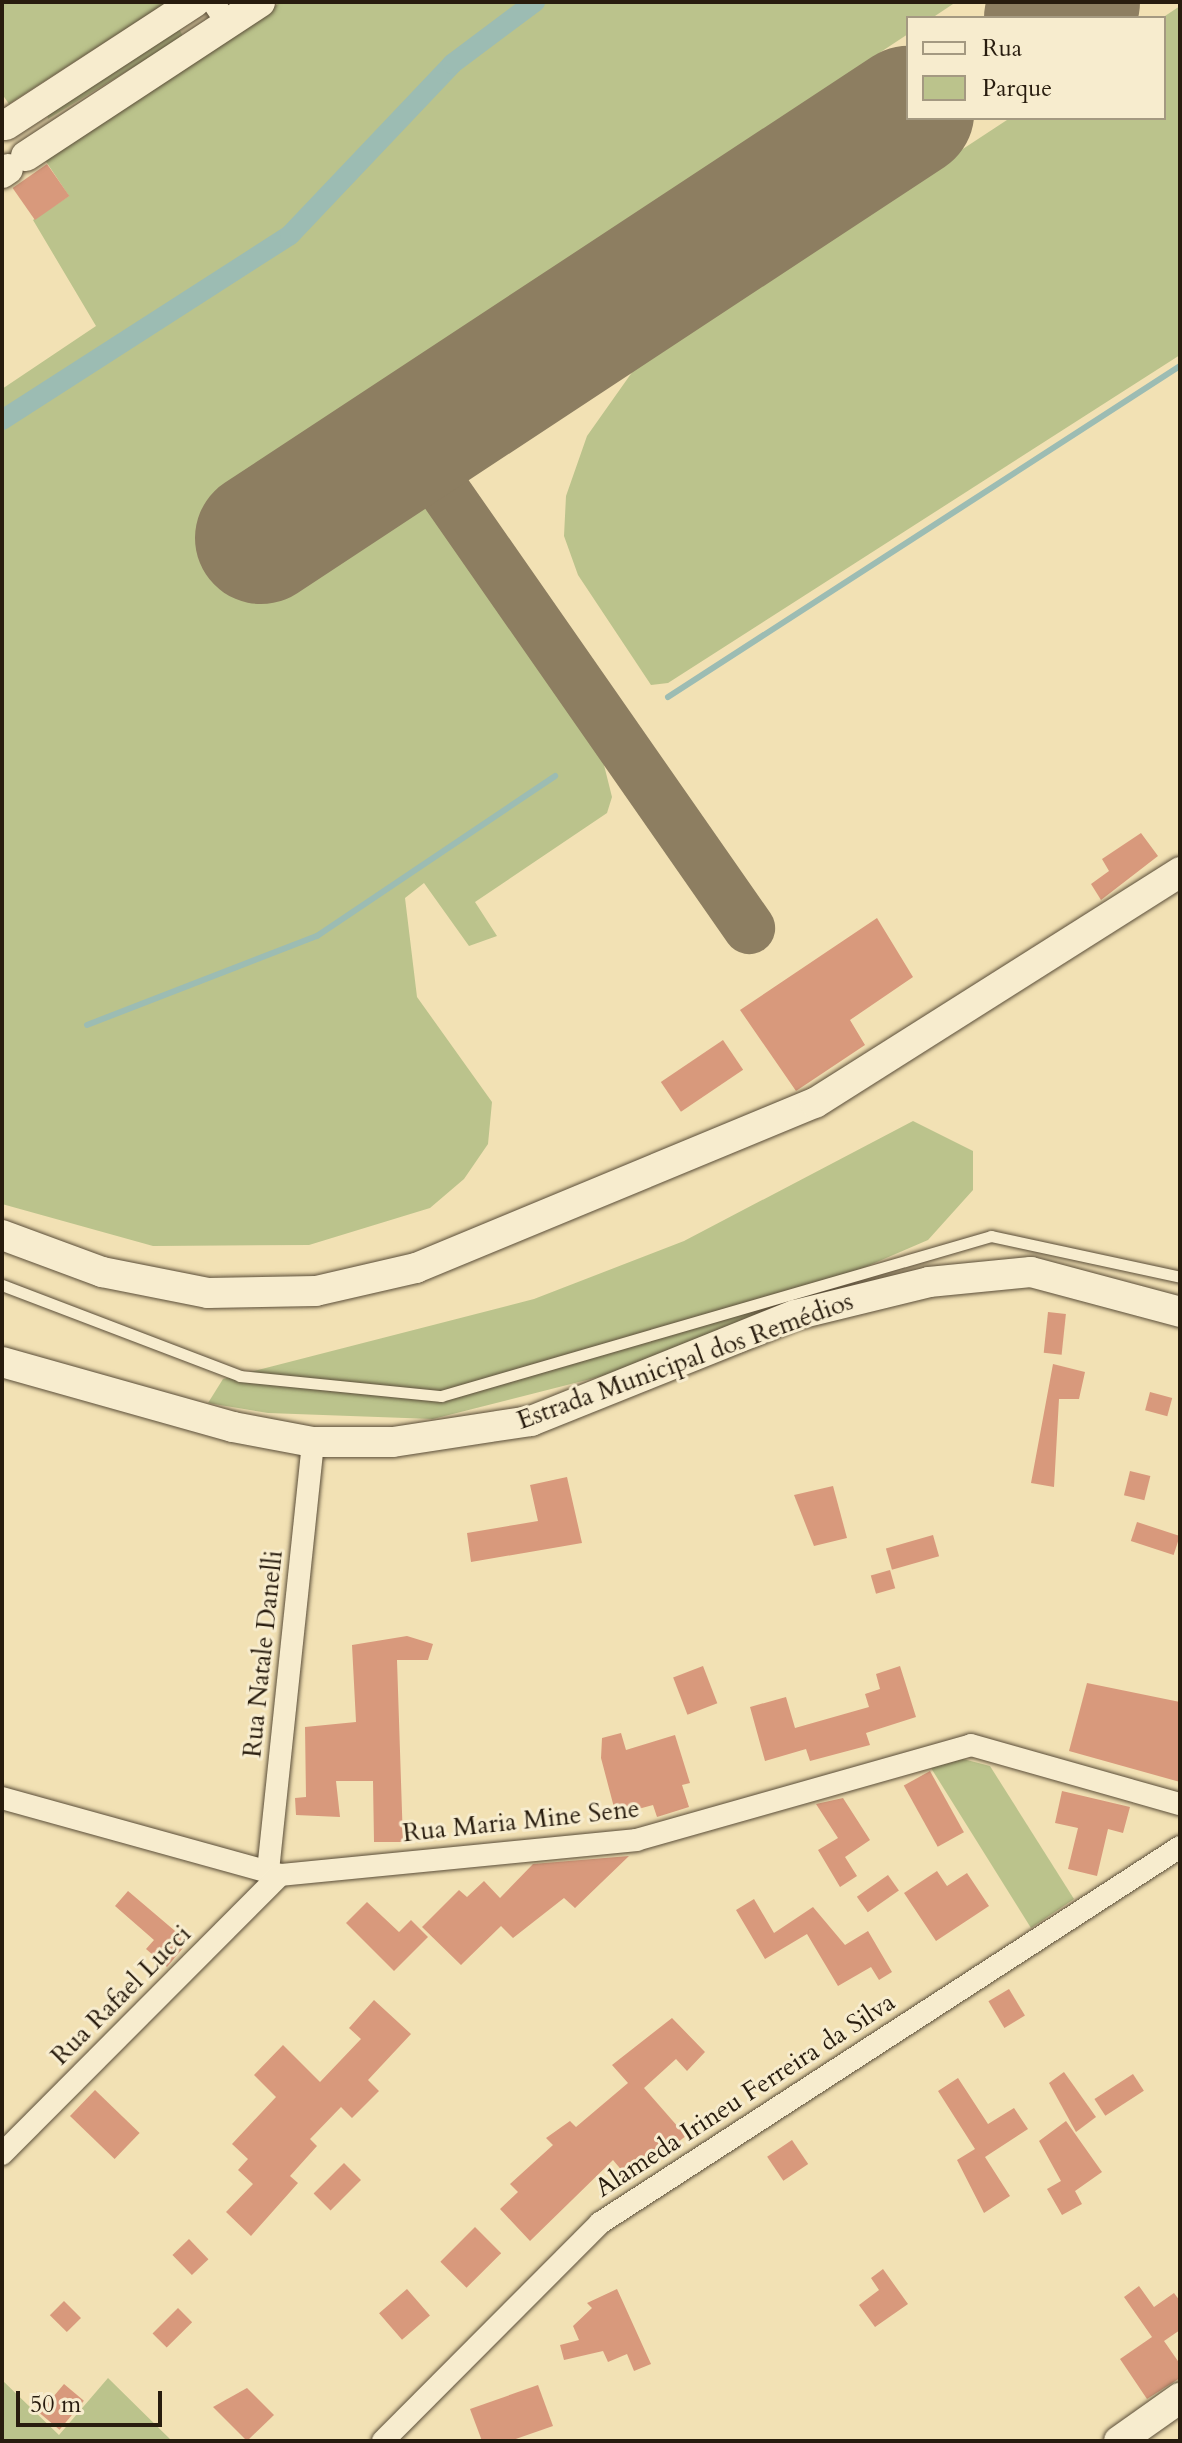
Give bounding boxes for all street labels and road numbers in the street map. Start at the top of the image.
street label: Estrada Municipal dos Remédios [513,1286,857,1436]
street label: Rua Natale Danelli [237,1549,289,1759]
street label: Rua Maria Mine Sene [401,1793,641,1849]
street label: Rua Rafael Lucci [44,1918,198,2072]
street label: Alameda Irineu Ferreira da Silva [589,1986,901,2204]

